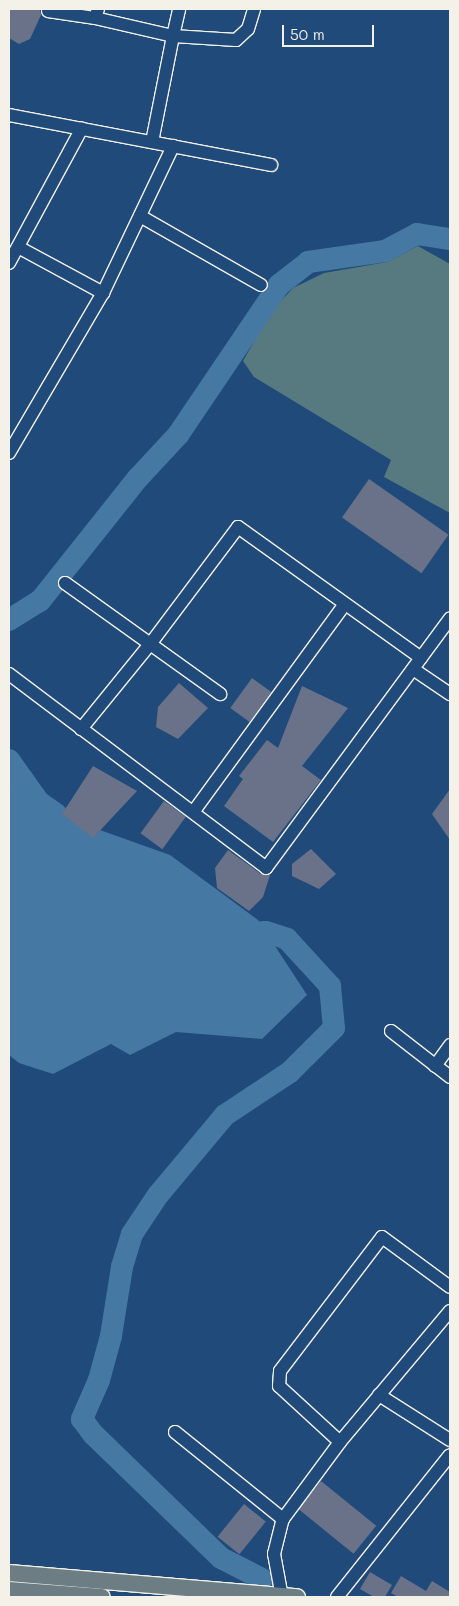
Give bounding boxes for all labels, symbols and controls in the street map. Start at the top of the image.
scale bar [284,15,376,47]
text: 50 m [290,24,325,44]

